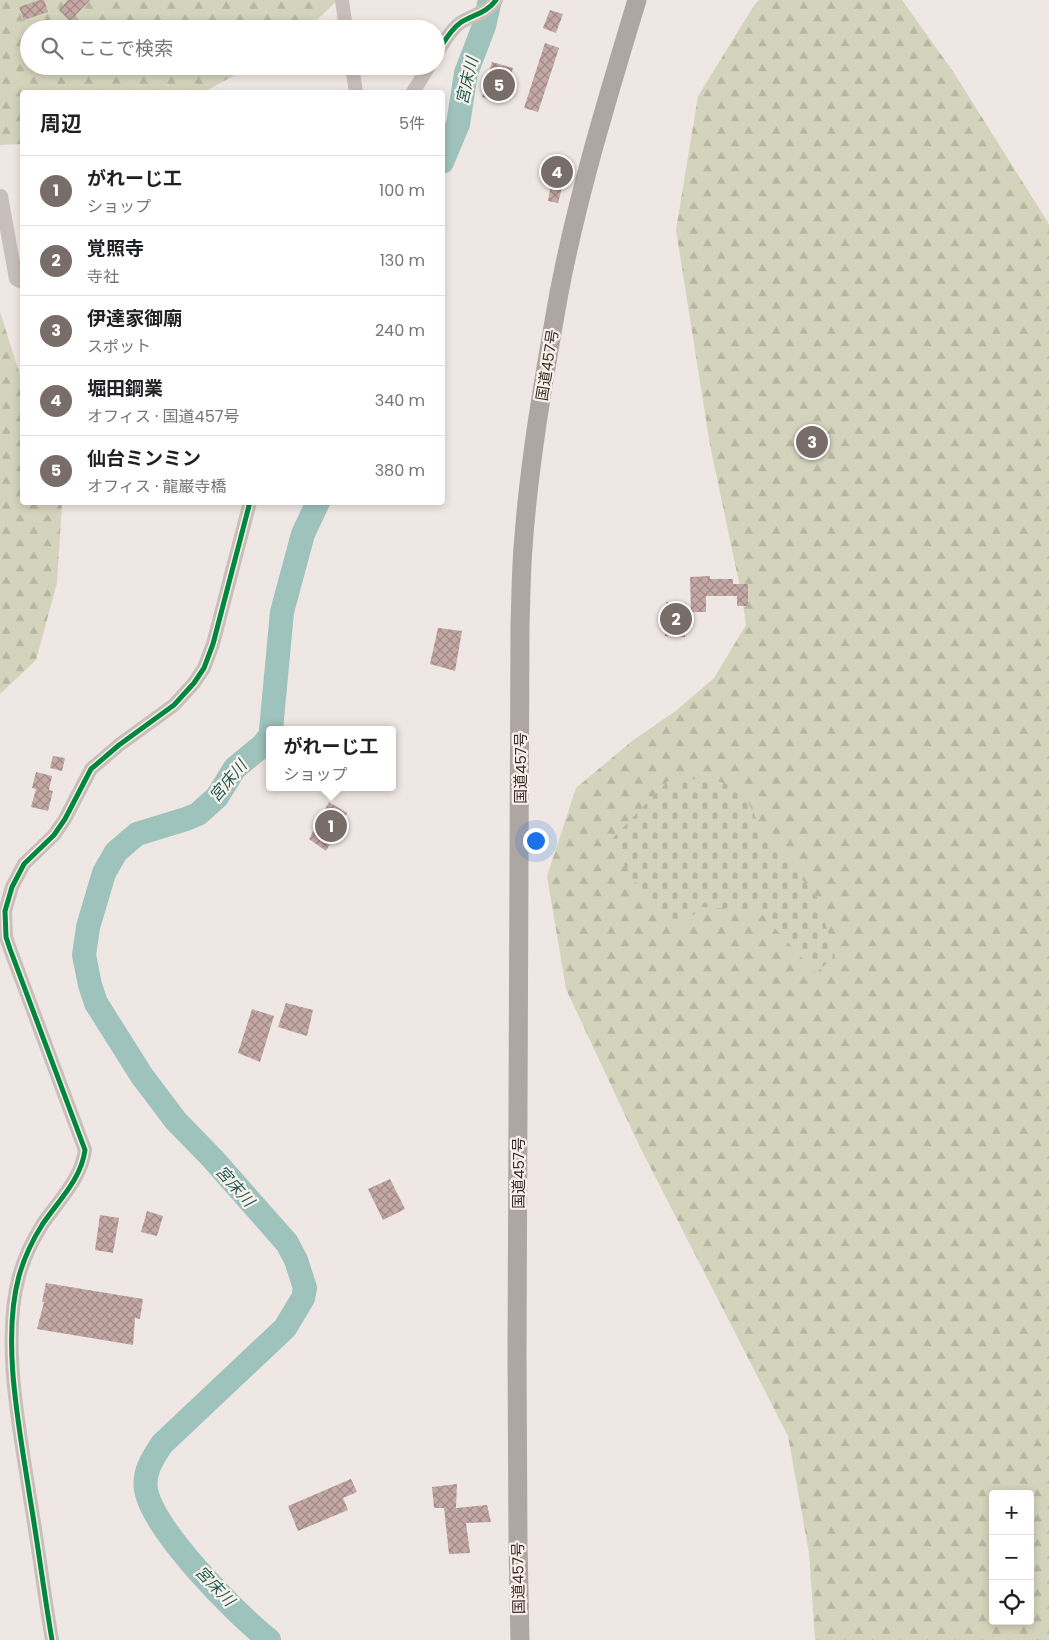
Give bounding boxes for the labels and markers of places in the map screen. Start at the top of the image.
pin: 5 [483,66,515,104]
pin: 4 [541,153,573,191]
pin: 3 [796,423,828,461]
pin: 2 [660,600,692,638]
pin: 1 [315,807,347,845]

